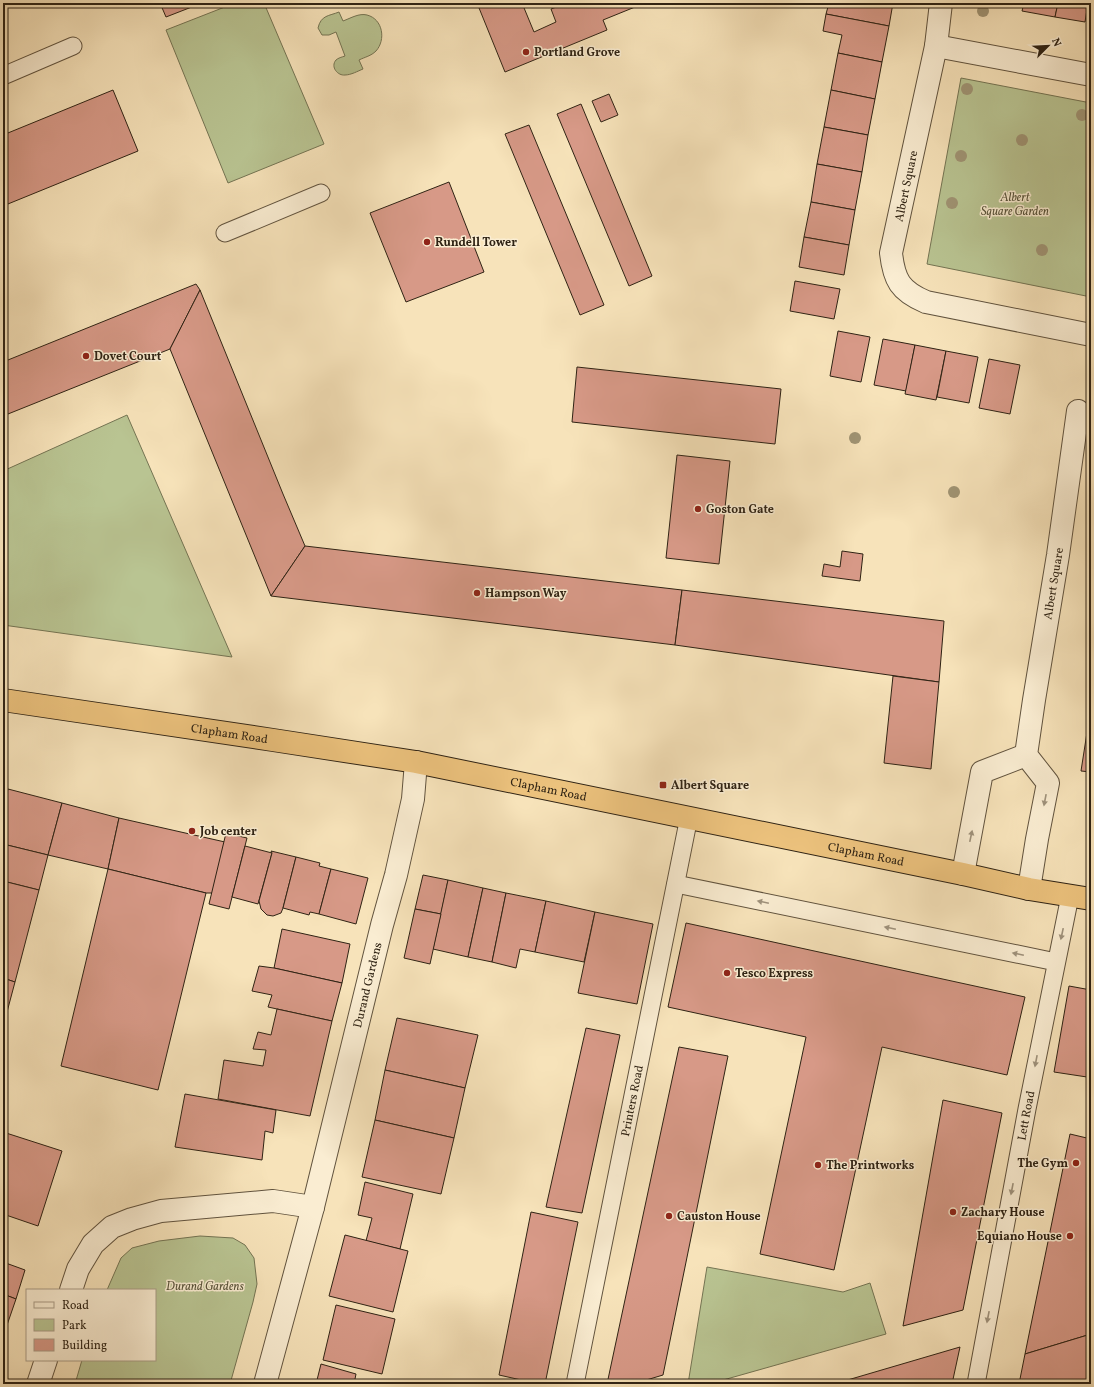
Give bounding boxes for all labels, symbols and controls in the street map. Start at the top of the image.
north arrow [1028,26,1068,66]
text: N [1047,36,1064,49]
place label: Portland Grove [534,45,620,61]
marker: Portland Grove [521,47,531,57]
street label: Albert Square [892,149,922,223]
park label: Albert Square Garden [981,190,1049,220]
place label: Rundell Tower [435,235,517,251]
marker: Rundell Tower [422,237,432,247]
place label: Dovet Court [94,349,162,365]
marker: Dovet Court [81,351,91,361]
place label: Goston Gate [706,502,774,518]
marker: Goston Gate [693,504,703,514]
street label: Albert Square [1040,546,1068,621]
place label: Hampson Way [485,586,567,602]
marker: Hampson Way [472,588,482,598]
street label: Clapham Road [190,721,269,748]
street label: Clapham Road [509,775,588,806]
place label: Albert Square [671,778,749,794]
marker: Albert Square [658,780,668,790]
one-way arrow [1042,794,1048,806]
place label: Job center [199,824,257,840]
marker: Job center [187,826,197,836]
one-way arrow [968,829,974,842]
street label: Clapham Road [826,840,906,871]
one-way arrow [757,898,769,904]
one-way arrow [884,924,897,930]
one-way arrow [1058,928,1064,940]
street label: Durand Gardens [350,941,386,1030]
one-way arrow [1012,950,1024,956]
place label: Tesco Express [735,966,814,982]
marker: Tesco Express [722,968,732,978]
one-way arrow [1033,1055,1039,1068]
street label: Printers Road [618,1064,648,1138]
street label: Lett Road [1014,1089,1040,1142]
place label: The Gym [1017,1156,1068,1172]
place label: The Printworks [826,1158,915,1174]
marker: The Gym [1071,1158,1081,1168]
marker: The Printworks [813,1160,823,1170]
one-way arrow [1009,1183,1015,1195]
place label: Zachary House [961,1205,1045,1221]
marker: Zachary House [948,1207,958,1217]
place label: Causton House [677,1209,761,1225]
marker: Causton House [664,1211,674,1221]
place label: Equiano House [977,1229,1062,1245]
marker: Equiano House [1065,1231,1075,1241]
park label: Durand Gardens [166,1279,244,1295]
legend [26,1289,156,1361]
text: Road [62,1298,89,1314]
one-way arrow [985,1311,991,1323]
text: Park [62,1318,87,1334]
text: Building [62,1338,107,1354]

